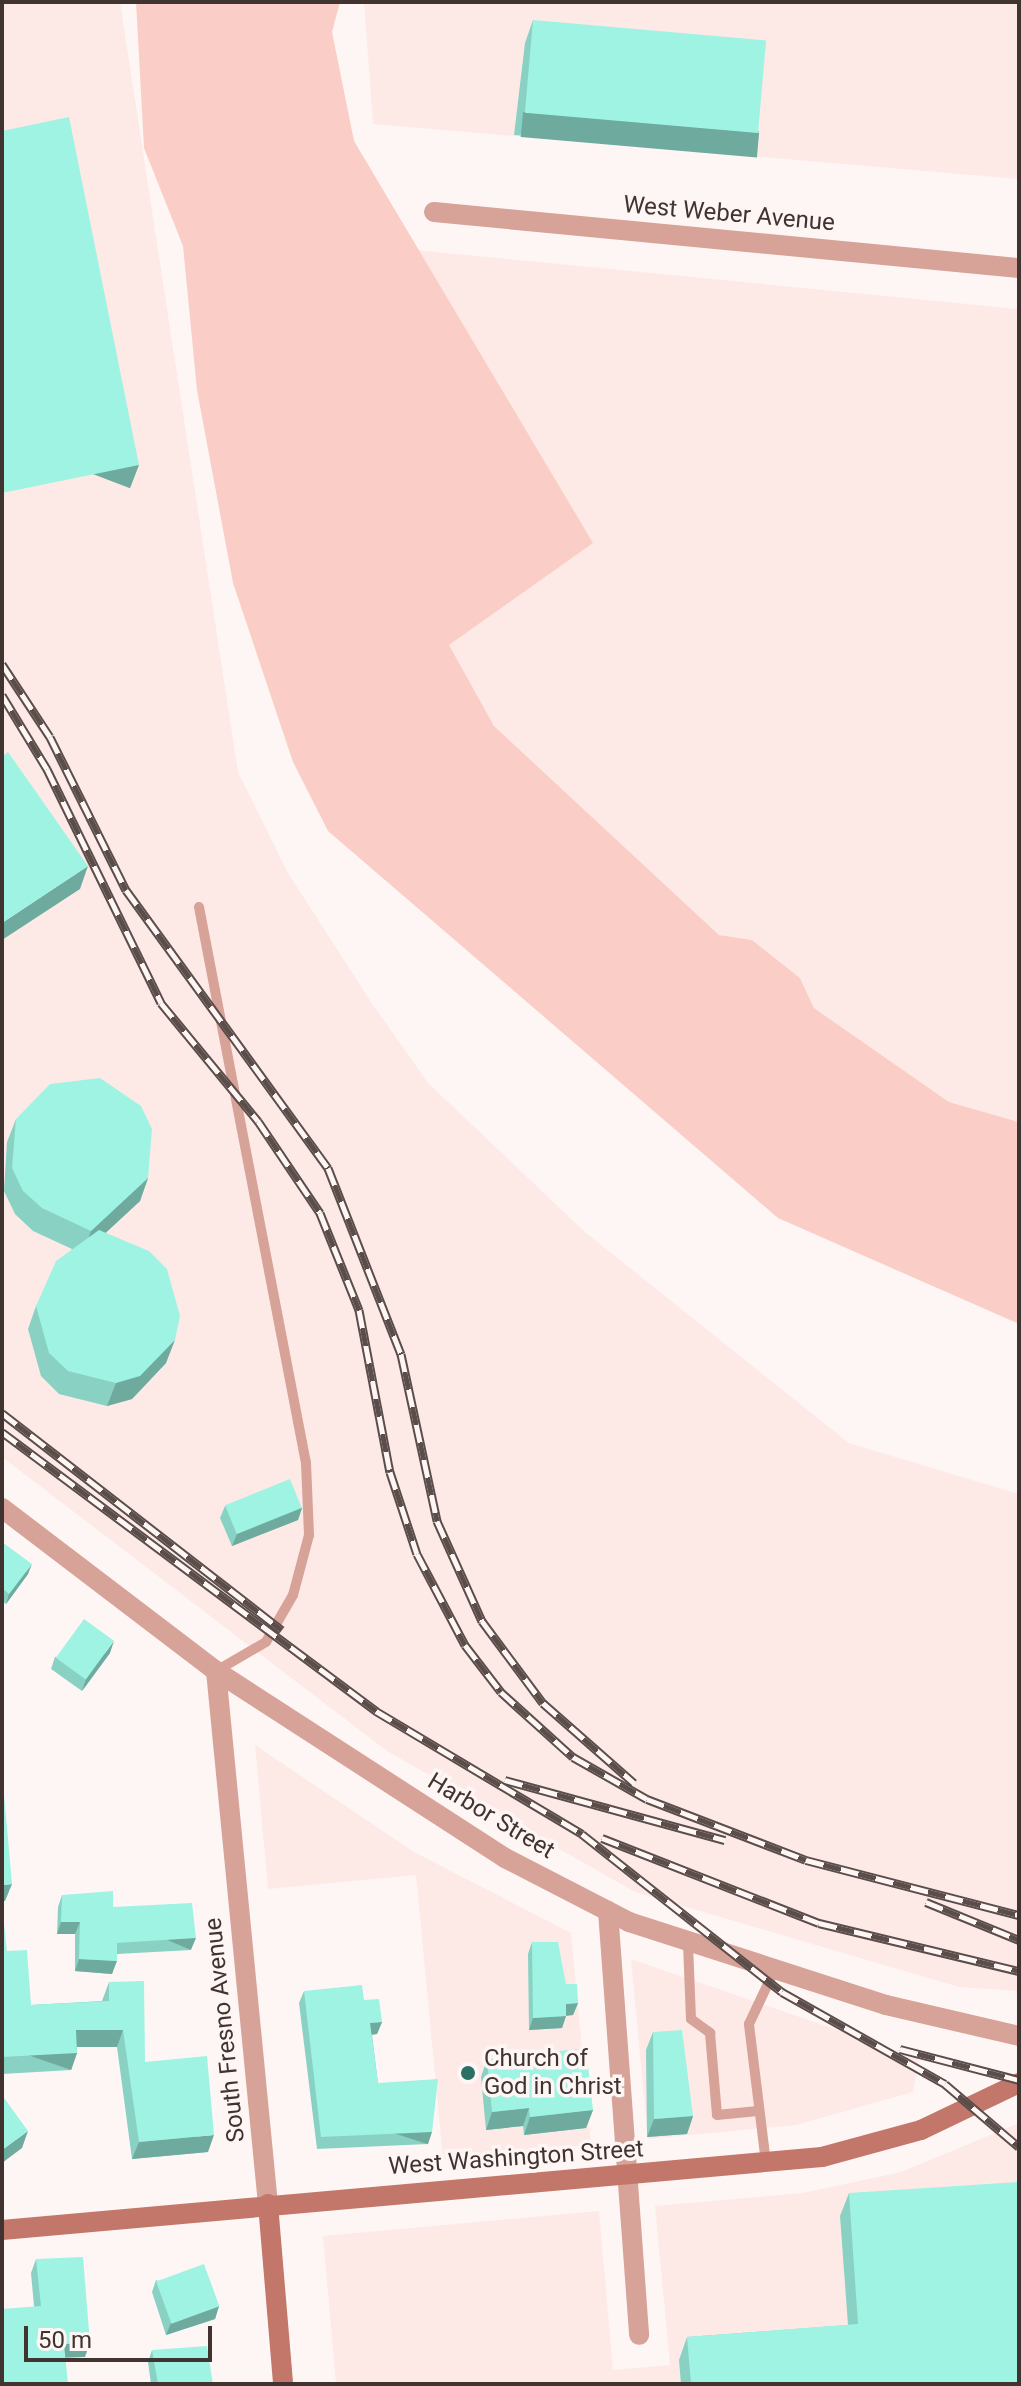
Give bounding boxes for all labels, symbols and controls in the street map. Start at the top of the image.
street label: West Weber Avenue [622,190,836,238]
street label: Harbor Street [422,1767,560,1865]
street label: South Fresno Avenue [199,1916,251,2144]
place label: Church of God in Christ [484,2045,622,2101]
marker: Church of God in Christ [459,2064,477,2082]
street label: West Washington Street [387,2135,645,2181]
scale bar [28,2310,216,2360]
text: 50 m [38,2326,92,2354]

